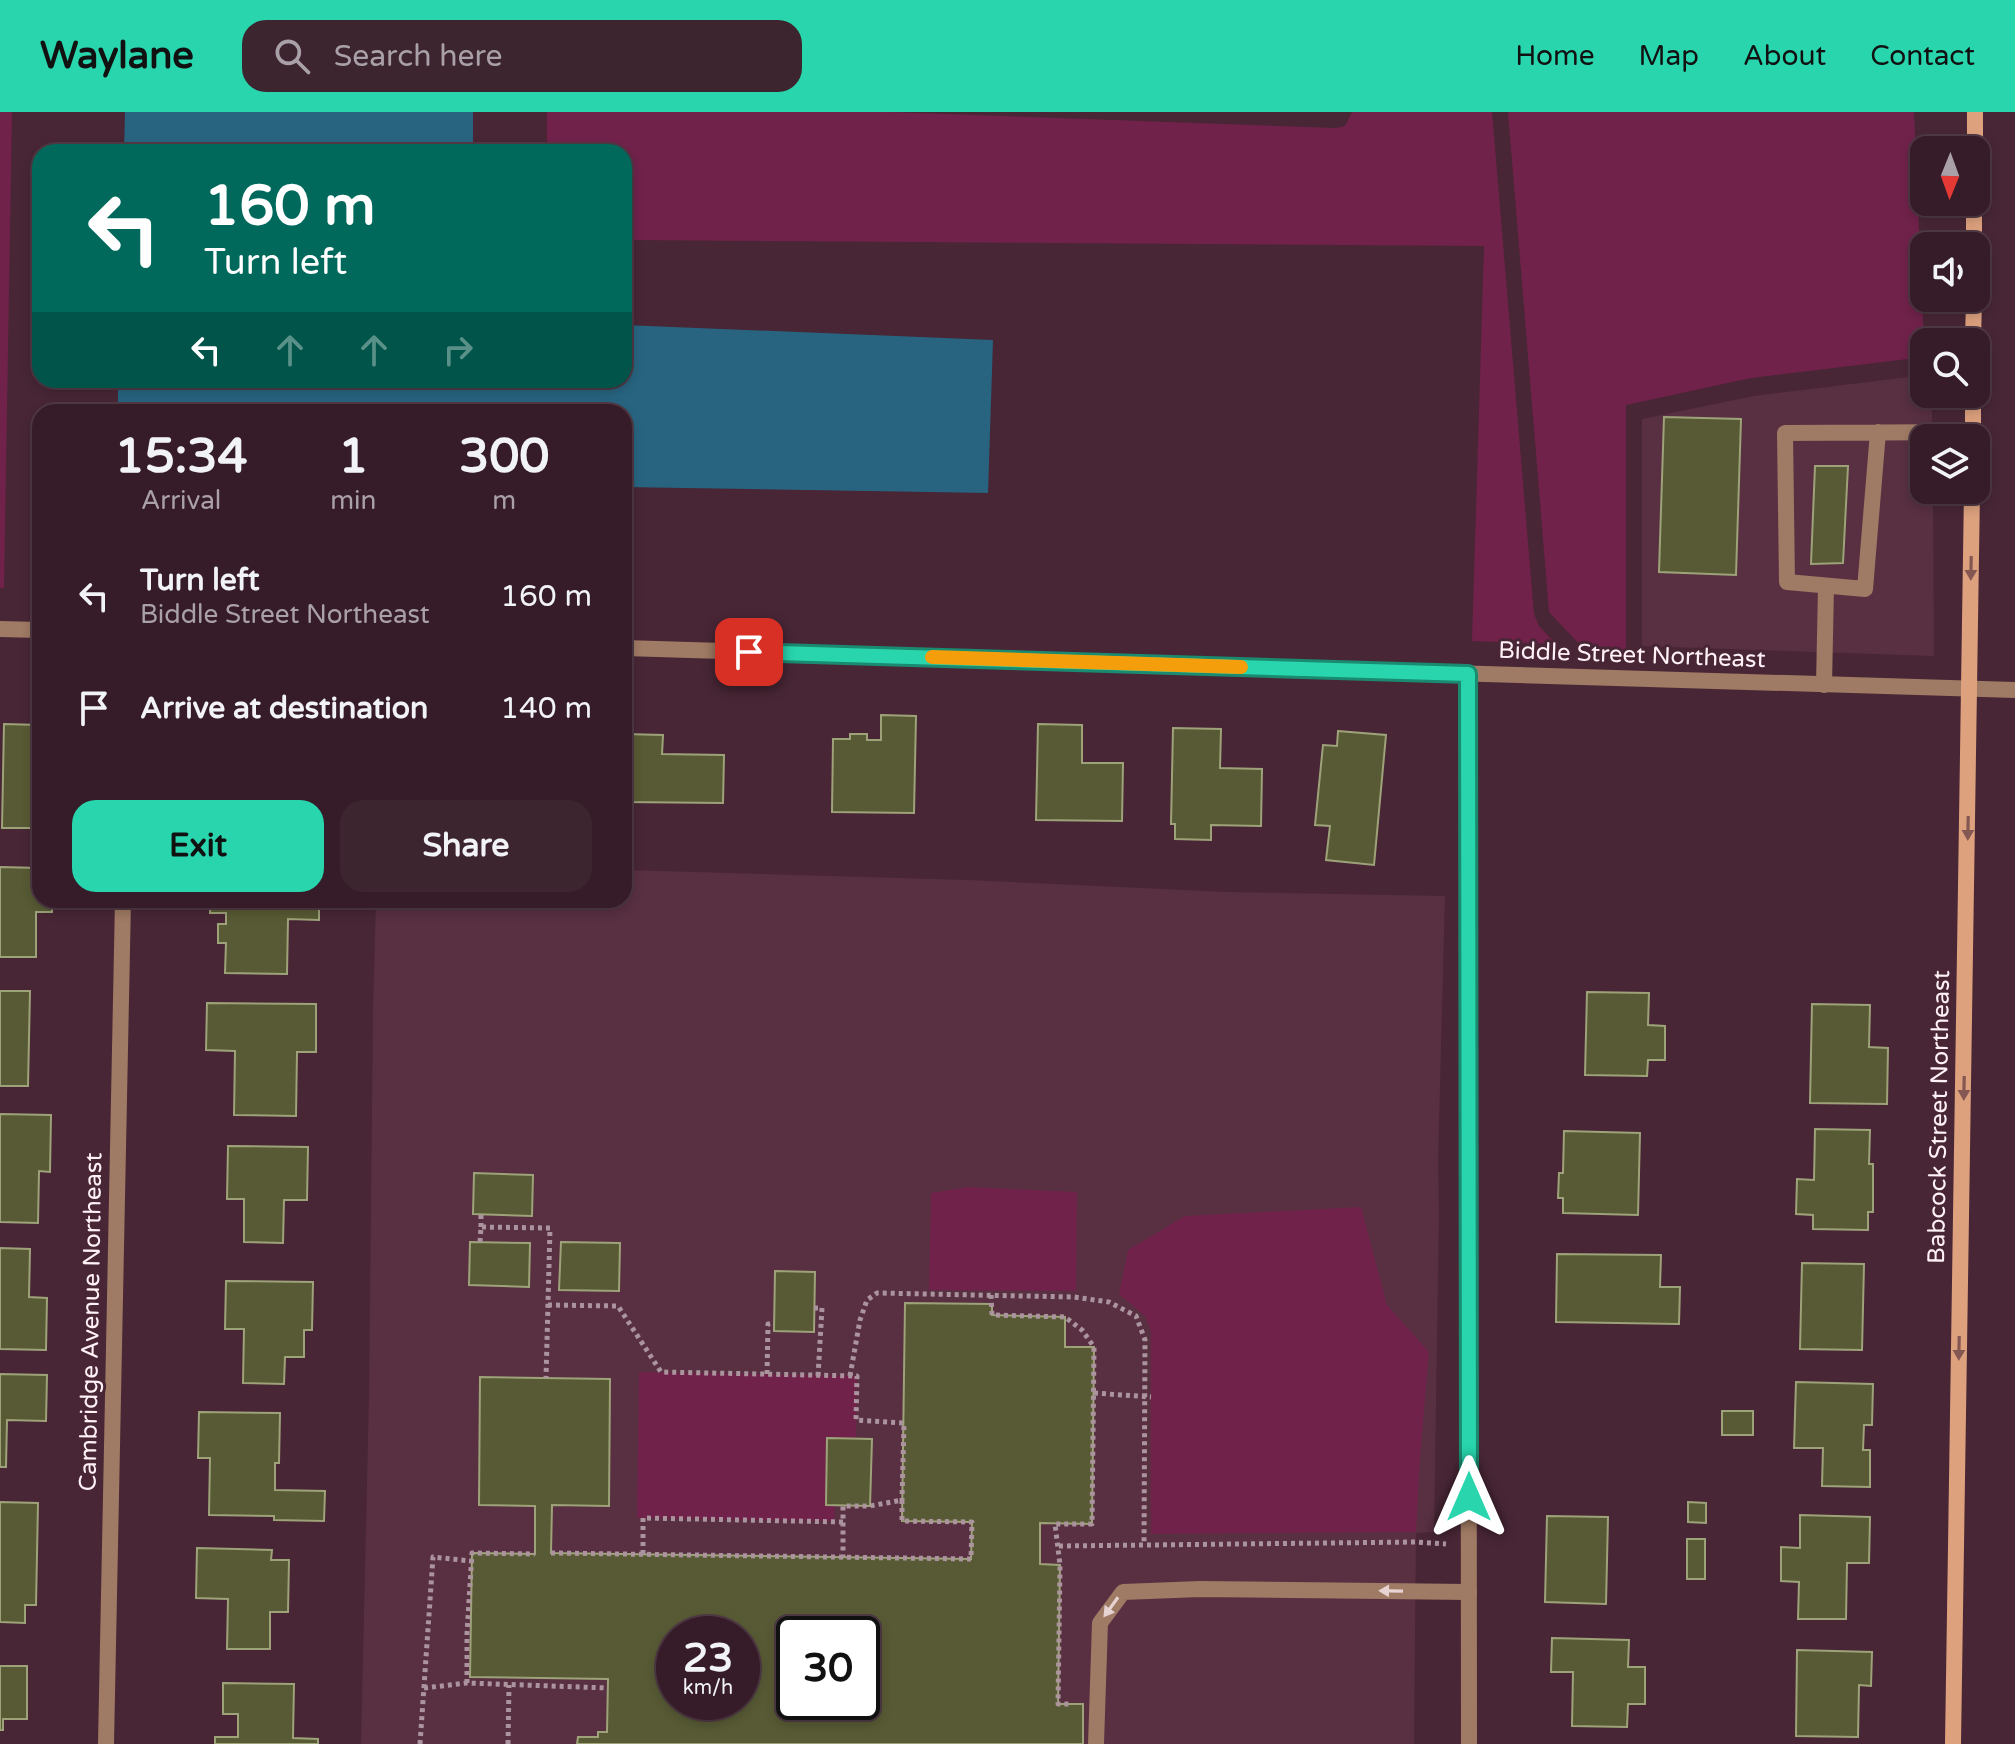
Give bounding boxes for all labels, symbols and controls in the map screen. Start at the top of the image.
search box [242,20,802,92]
text: Waylane [40,33,194,79]
icon: search [270,34,314,78]
text: Search here [334,38,503,75]
text: Home [1515,39,1595,73]
text: Map [1639,39,1699,73]
text: About [1743,39,1826,73]
text: Contact [1870,39,1975,73]
north arrow [1910,136,1990,216]
map controls [1910,136,1990,504]
text: 160 m [204,173,375,240]
icon: left [72,176,176,280]
button: sound [1910,232,1990,312]
text: Turn left [204,241,347,284]
icon: left [184,328,228,372]
icon: ahead [268,328,312,372]
icon: ahead [352,328,396,372]
icon: right [436,328,480,372]
button: search [1910,328,1990,408]
button: layers [1910,424,1990,504]
text: 15:34 [115,428,248,486]
text: 1 [338,428,368,486]
text: 300 [459,428,549,486]
text: Arrival [141,485,221,516]
text: min [330,485,376,516]
text: m [492,485,516,516]
one-way arrow [1965,556,1977,581]
text: Turn left [140,562,259,599]
icon: left [72,574,116,618]
text: 160 m [500,578,592,615]
text: Biddle Street Northeast [140,599,430,630]
pin [715,618,783,686]
icon: arrive [727,630,771,674]
street label: Biddle Street Northeast [1498,636,1766,674]
icon: arrive [72,686,116,730]
text: Arrive at destination [140,690,428,727]
text: 140 m [500,690,592,727]
button: Exit [72,800,324,892]
button: Share [340,800,592,892]
one-way arrow [1962,816,1974,841]
street label: Babcock Street Northeast [1922,970,1956,1264]
one-way arrow [1957,1076,1970,1101]
street label: Cambridge Avenue Northeast [74,1152,108,1492]
one-way arrow [1953,1336,1966,1361]
position arrow [1427,1455,1511,1539]
one-way arrow [1378,1585,1403,1597]
one-way arrow [1104,1597,1120,1618]
speed limit sign: 30 [776,1616,880,1720]
text: 23 [683,1634,733,1682]
text: km/h [683,1676,733,1700]

